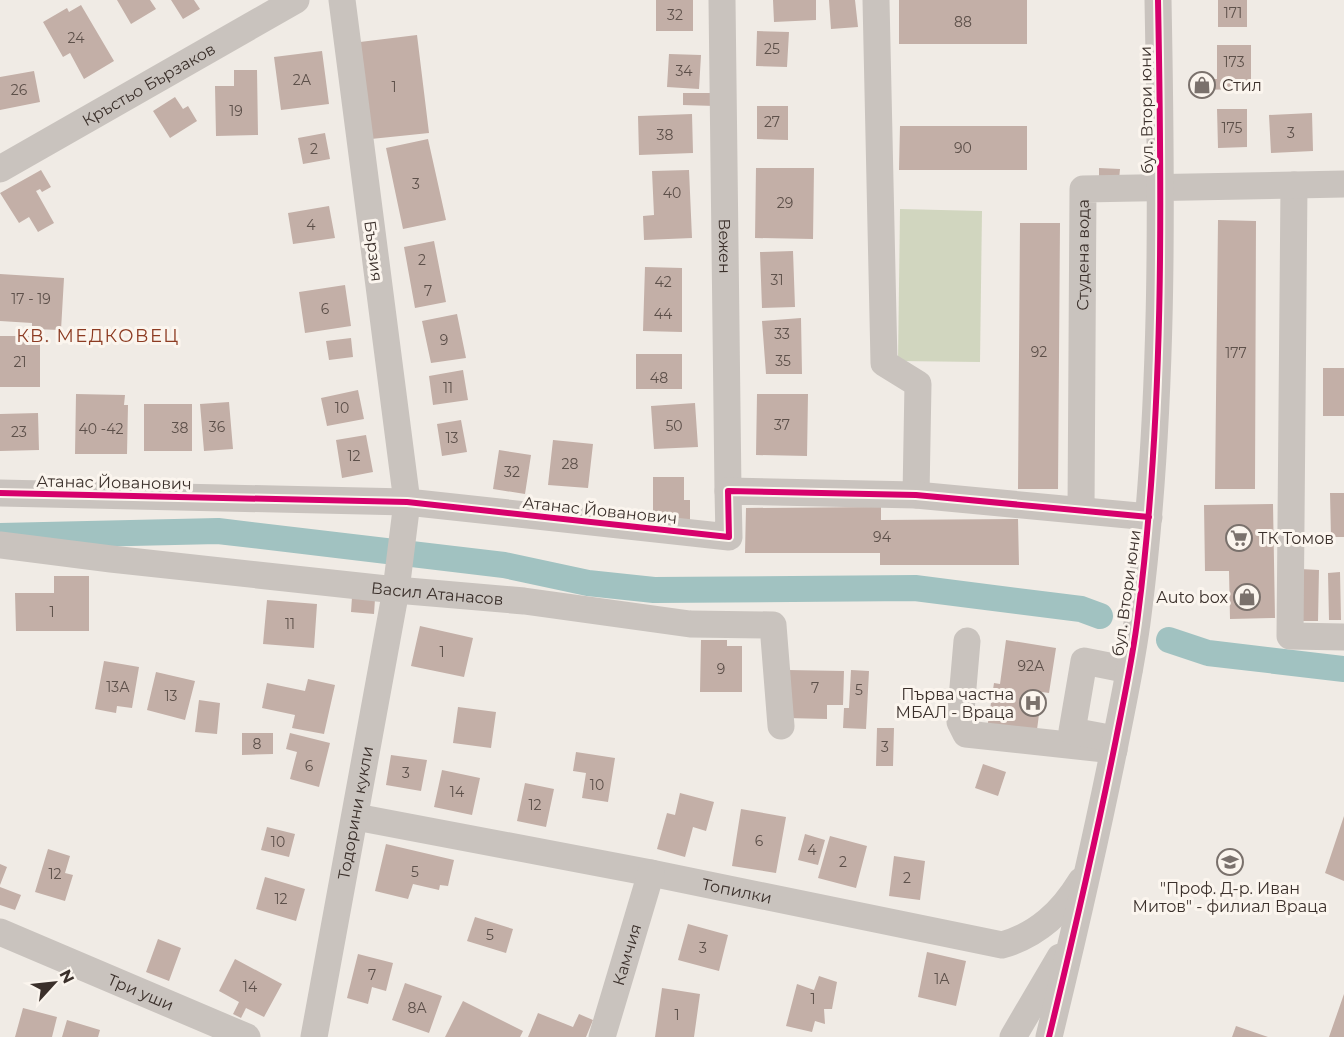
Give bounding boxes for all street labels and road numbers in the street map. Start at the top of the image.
street label: Кръстьо Бързаков [79,39,219,130]
street label: бул. Втори юни [1136,46,1157,174]
street label: Студена вода [1073,199,1093,311]
street label: Вежен [715,218,734,274]
street label: Бързия [360,219,387,283]
street label: Атанас Йованович [36,472,192,493]
street label: Атанас Йованович [522,493,678,528]
street label: бул. Втори юни [1108,529,1145,658]
street label: Васил Атанасов [370,578,504,609]
street label: Тодорини кукли [334,744,377,881]
street label: Топилки [700,875,774,908]
street label: Камчия [609,922,645,988]
street label: Три уши [105,970,177,1015]

